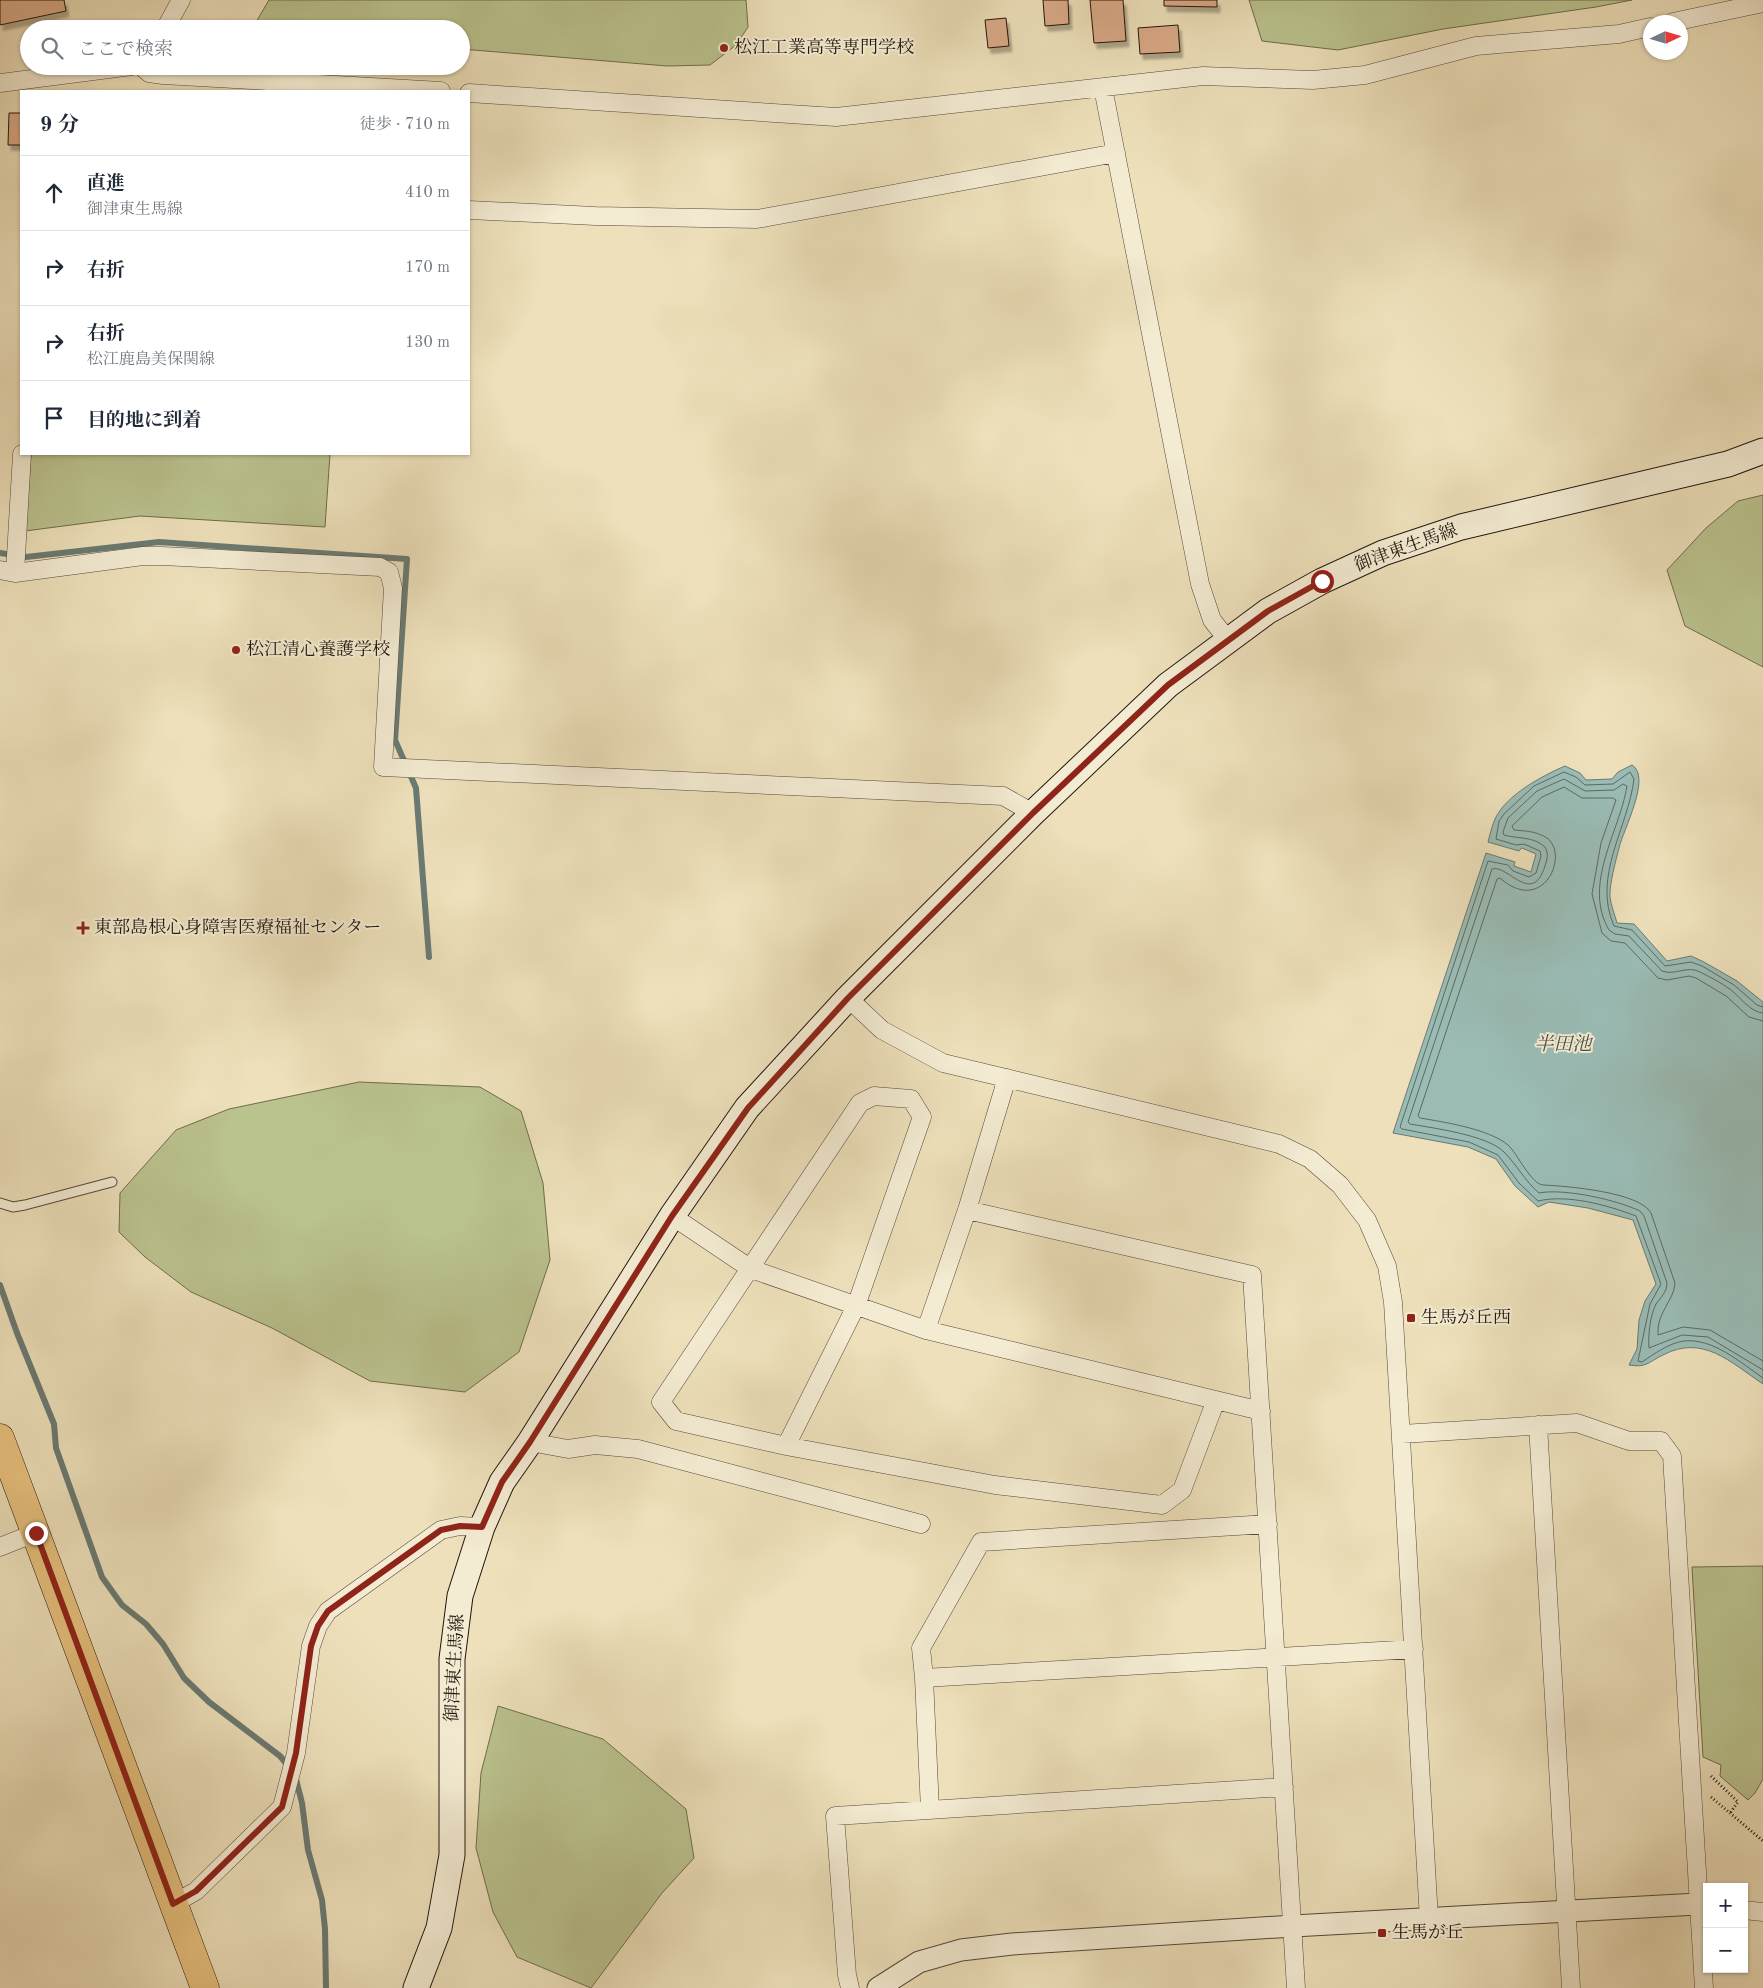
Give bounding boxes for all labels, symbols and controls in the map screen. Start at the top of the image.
north arrow [1643,15,1688,60]
search box [20,20,470,75]
icon: search [38,34,66,62]
place label: 松江工業高等専門学校 [734,37,914,57]
text: ここで検索 [78,41,173,60]
marker: 松江工業高等専門学校 [718,42,730,54]
text: 9 分 [40,115,79,136]
text: 徒歩 · 710 m [360,117,450,133]
text: 直進 [87,175,125,194]
icon: ahead [40,179,68,207]
text: 410 m [405,185,450,201]
text: 御津東生馬線 [87,202,183,218]
icon: right [40,254,68,282]
text: 170 m [405,260,450,276]
text: 右折 [87,262,125,281]
text: 右折 [87,325,125,344]
icon: right [40,329,68,357]
text: 130 m [405,335,450,351]
text: 松江鹿島美保関線 [87,352,215,368]
icon: arrive [40,404,68,432]
text: 目的地に到着 [87,412,201,431]
street label: 御津東生馬線 [1351,519,1460,575]
route start [1311,570,1334,593]
place label: 松江清心養護学校 [246,639,390,659]
marker: 松江清心養護学校 [230,644,242,656]
place label: 東部島根心身障害医療福祉センター [94,917,381,937]
marker: 東部島根心身障害医療福祉センター [76,921,90,935]
water label: 半田池 [1534,1034,1593,1055]
place label: 生馬が丘西 [1421,1307,1511,1327]
marker: 生馬が丘西 [1405,1312,1417,1324]
route end [25,1522,48,1545]
street label: 御津東生馬線 [441,1613,467,1722]
map controls [1703,1883,1748,1973]
button: + [1703,1883,1748,1928]
place label: 生馬が丘 [1392,1922,1464,1942]
marker: 生馬が丘 [1376,1927,1388,1939]
button: − [1703,1928,1748,1973]

